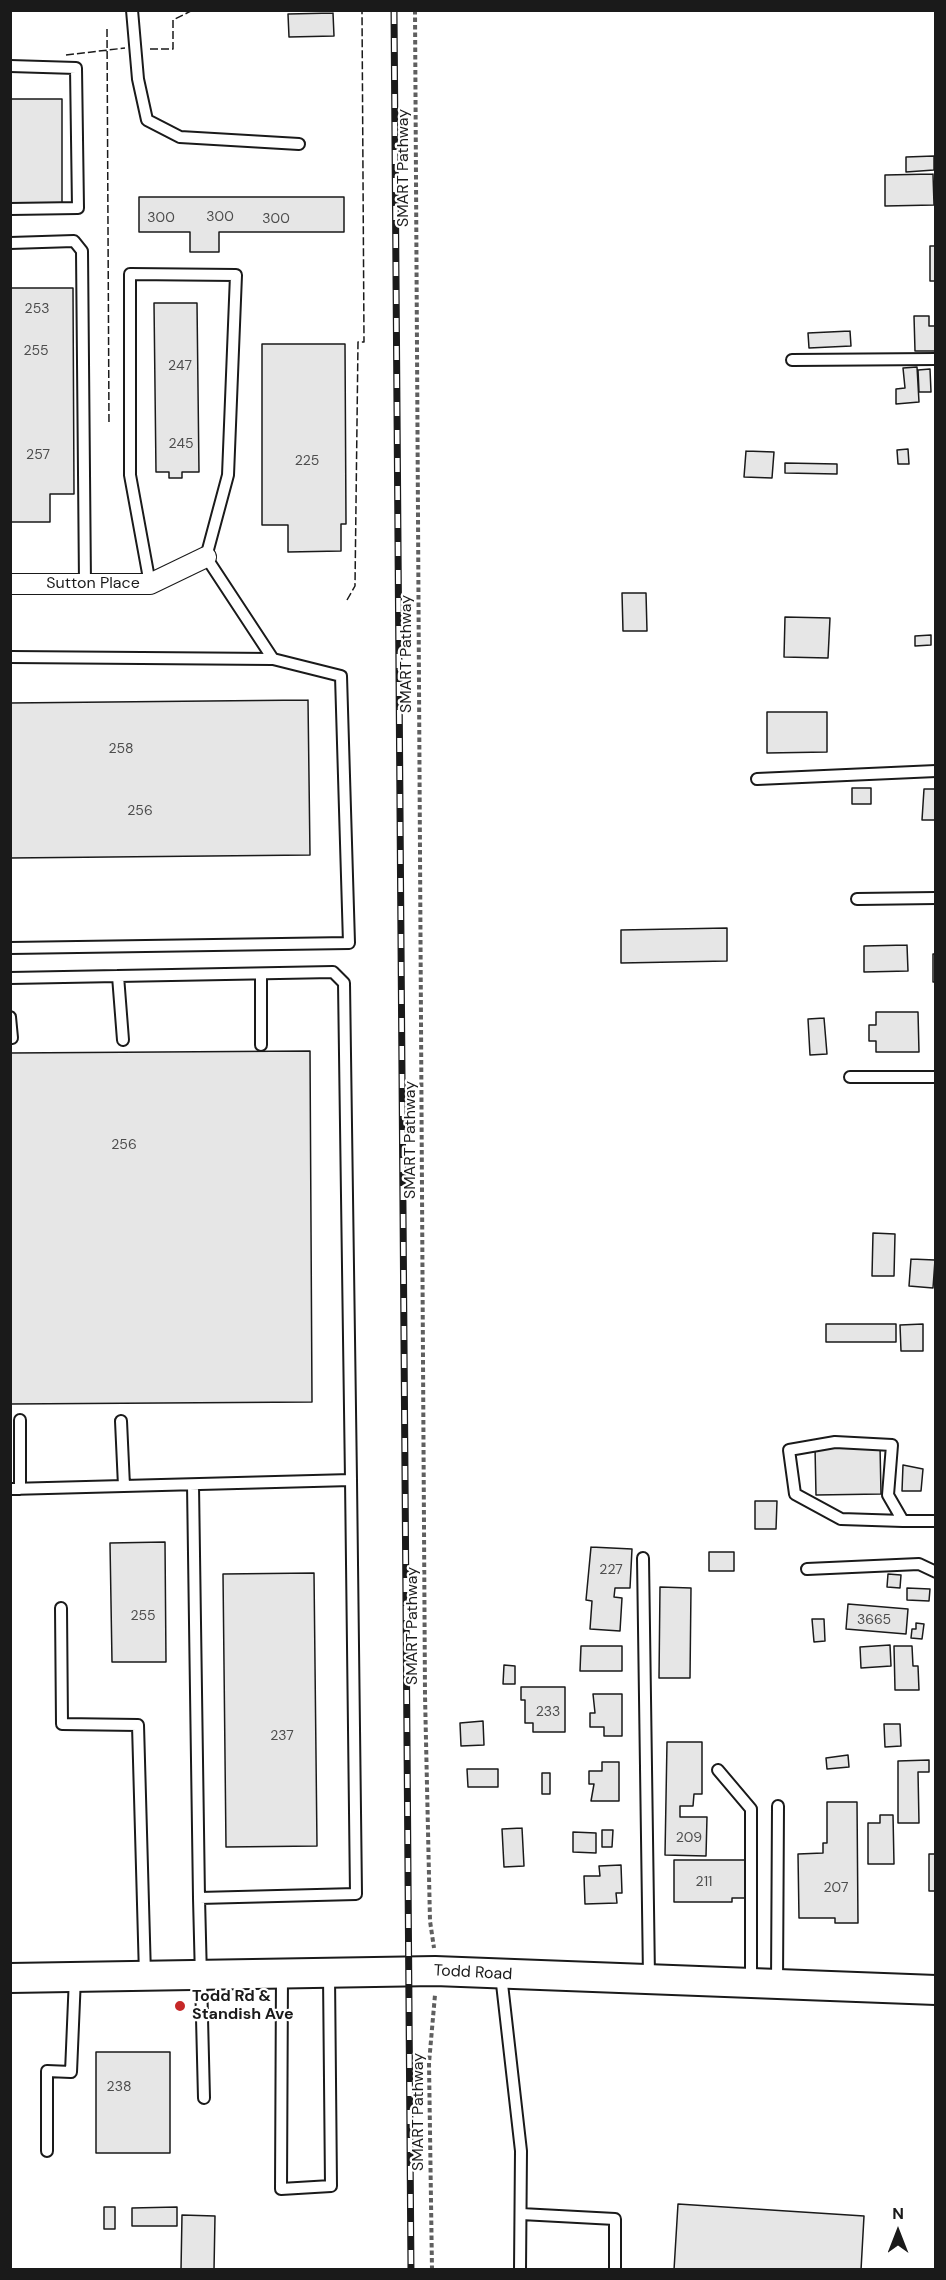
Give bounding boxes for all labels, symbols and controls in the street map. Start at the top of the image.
street label: SMART Pathway [394,109,414,227]
house number: 300 [206,209,234,225]
house number: 300 [147,210,175,226]
house number: 300 [262,211,290,227]
house number: 253 [25,301,49,317]
house number: 255 [23,343,49,359]
house number: 247 [168,358,192,374]
house number: 245 [169,436,193,452]
house number: 257 [26,447,50,463]
house number: 225 [295,453,319,469]
street label: Sutton Place [46,574,140,594]
street label: SMART Pathway [397,595,417,713]
house number: 258 [108,741,134,757]
house number: 256 [127,803,153,819]
street label: SMART Pathway [401,1081,421,1199]
house number: 256 [111,1137,137,1153]
house number: 227 [599,1562,623,1578]
street label: SMART Pathway [403,1567,423,1685]
house number: 255 [130,1608,156,1624]
house number: 3665 [857,1612,891,1628]
house number: 233 [536,1704,560,1720]
house number: 237 [270,1728,294,1744]
house number: 209 [676,1830,702,1846]
house number: 211 [696,1874,712,1890]
house number: 207 [824,1880,848,1896]
street label: Todd Road [433,1961,513,1985]
place label: Todd Rd & Standish Ave [192,1987,294,2025]
marker: Todd Rd & Standish Ave [173,1999,187,2013]
street label: SMART Pathway [409,2053,429,2171]
house number: 238 [107,2079,131,2095]
north arrow [868,2202,928,2262]
text: N [892,2203,904,2224]

